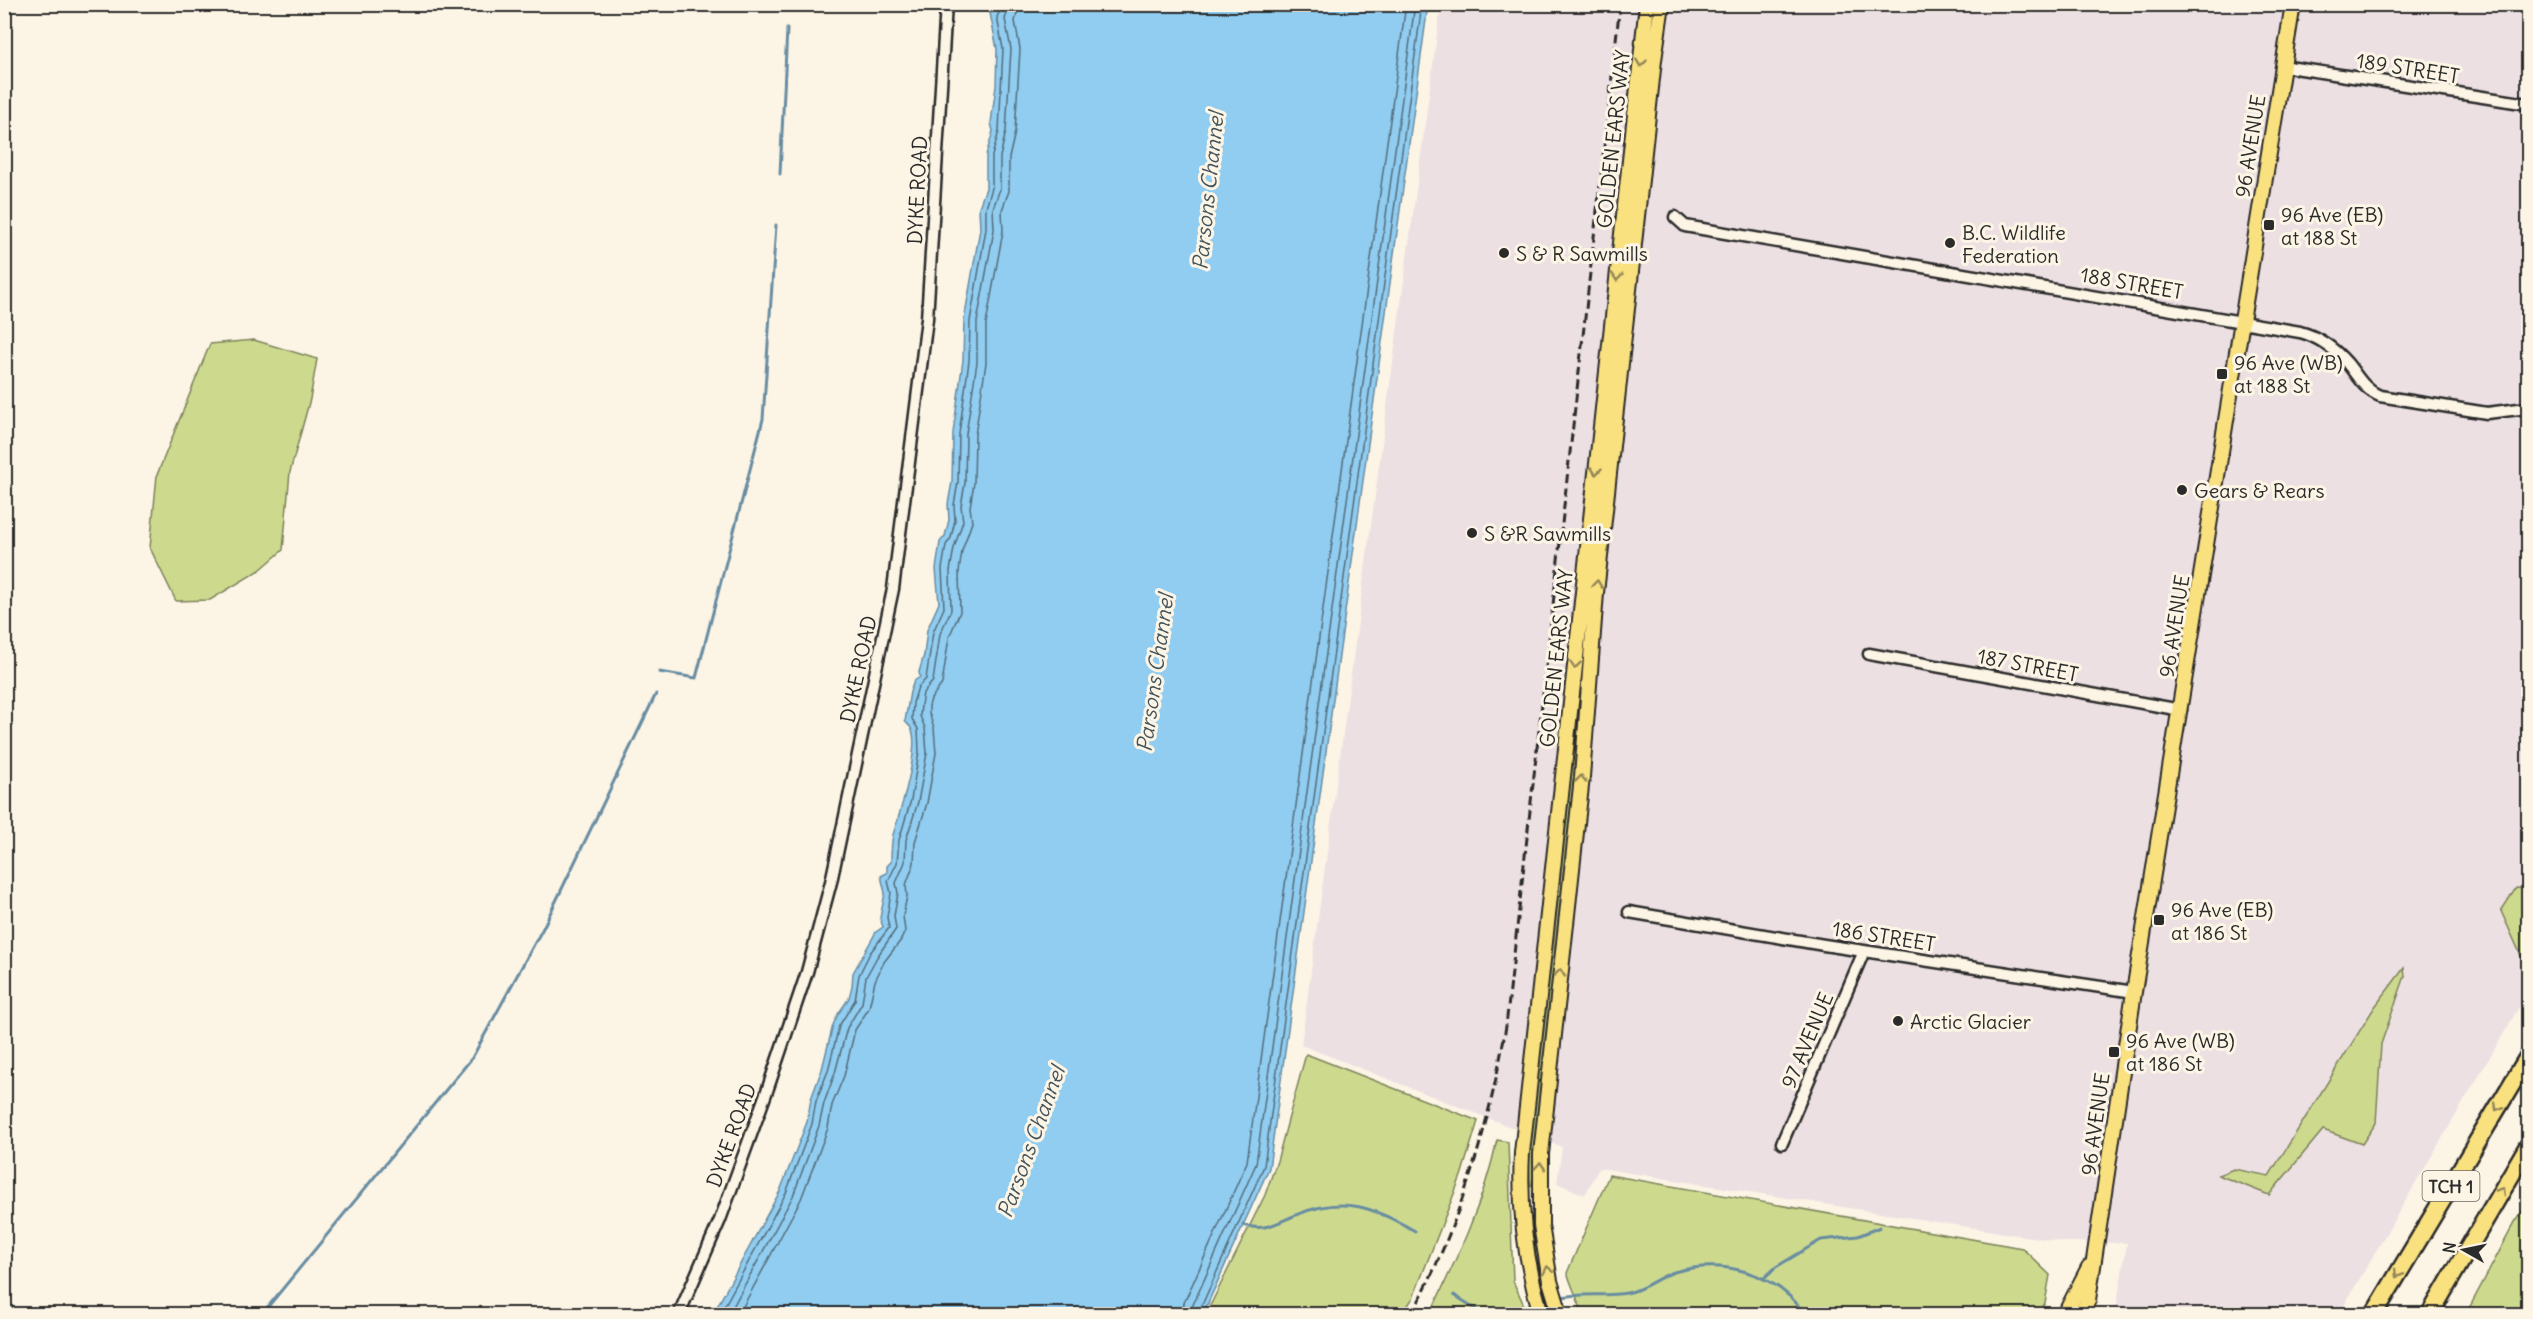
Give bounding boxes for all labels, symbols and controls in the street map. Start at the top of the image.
street label: 189 STREET [2355,48,2461,88]
street label: GOLDEN EARS WAY [1591,49,1635,229]
one-way arrow [1635,58,1648,67]
street label: 96 AVENUE [2230,93,2270,199]
water label: Parsons Channel [1186,107,1230,271]
street label: DYKE ROAD [902,135,932,245]
place label: 96 Ave (EB) at 188 St [2281,202,2383,250]
marker: 96 Ave (EB) at 188 St [2262,218,2276,232]
place label: B.C. Wildlife Federation [1962,220,2066,268]
marker: B.C. Wildlife Federation [1943,236,1957,250]
place label: S & R Sawmills [1516,241,1648,266]
marker: S & R Sawmills [1497,246,1511,260]
street label: 188 STREET [2079,262,2185,304]
one-way arrow [1612,273,1624,282]
place label: 96 Ave (WB) at 188 St [2234,350,2343,398]
marker: 96 Ave (WB) at 188 St [2215,367,2229,381]
one-way arrow [1590,467,1603,476]
place label: Gears & Rears [2194,478,2324,503]
marker: Gears & Rears [2175,483,2189,497]
place label: S &R Sawmills [1484,521,1611,546]
marker: S &R Sawmills [1465,526,1479,540]
street label: GOLDEN EARS WAY [1534,568,1578,748]
street label: 96 AVENUE [2154,573,2194,679]
one-way arrow [1590,580,1603,589]
water label: Parsons Channel [1131,589,1180,754]
street label: DYKE ROAD [834,613,882,725]
street label: 187 STREET [1975,643,2081,687]
one-way arrow [1569,660,1582,670]
one-way arrow [1574,774,1587,783]
place label: 96 Ave (EB) at 186 St [2171,897,2273,945]
marker: 96 Ave (EB) at 186 St [2152,913,2166,927]
street label: 186 STREET [1831,916,1937,956]
one-way arrow [1553,968,1566,977]
street label: 97 AVENUE [1776,988,1838,1092]
place label: Arctic Glacier [1910,1009,2031,1034]
marker: Arctic Glacier [1891,1014,1905,1028]
place label: 96 Ave (WB) at 186 St [2126,1028,2235,1076]
marker: 96 Ave (WB) at 186 St [2107,1045,2121,1059]
water label: Parsons Channel [991,1060,1072,1221]
street label: 96 AVENUE [2075,1071,2115,1177]
street label: DYKE ROAD [701,1080,761,1190]
one-way arrow [2494,1101,2506,1111]
one-way arrow [1533,1162,1546,1171]
road number: TCH 1 [2422,1171,2480,1201]
one-way arrow [2494,1187,2506,1197]
north arrow [2434,1220,2494,1280]
text: N [2438,1241,2460,1255]
one-way arrow [1542,1266,1555,1276]
one-way arrow [2394,1268,2406,1278]

